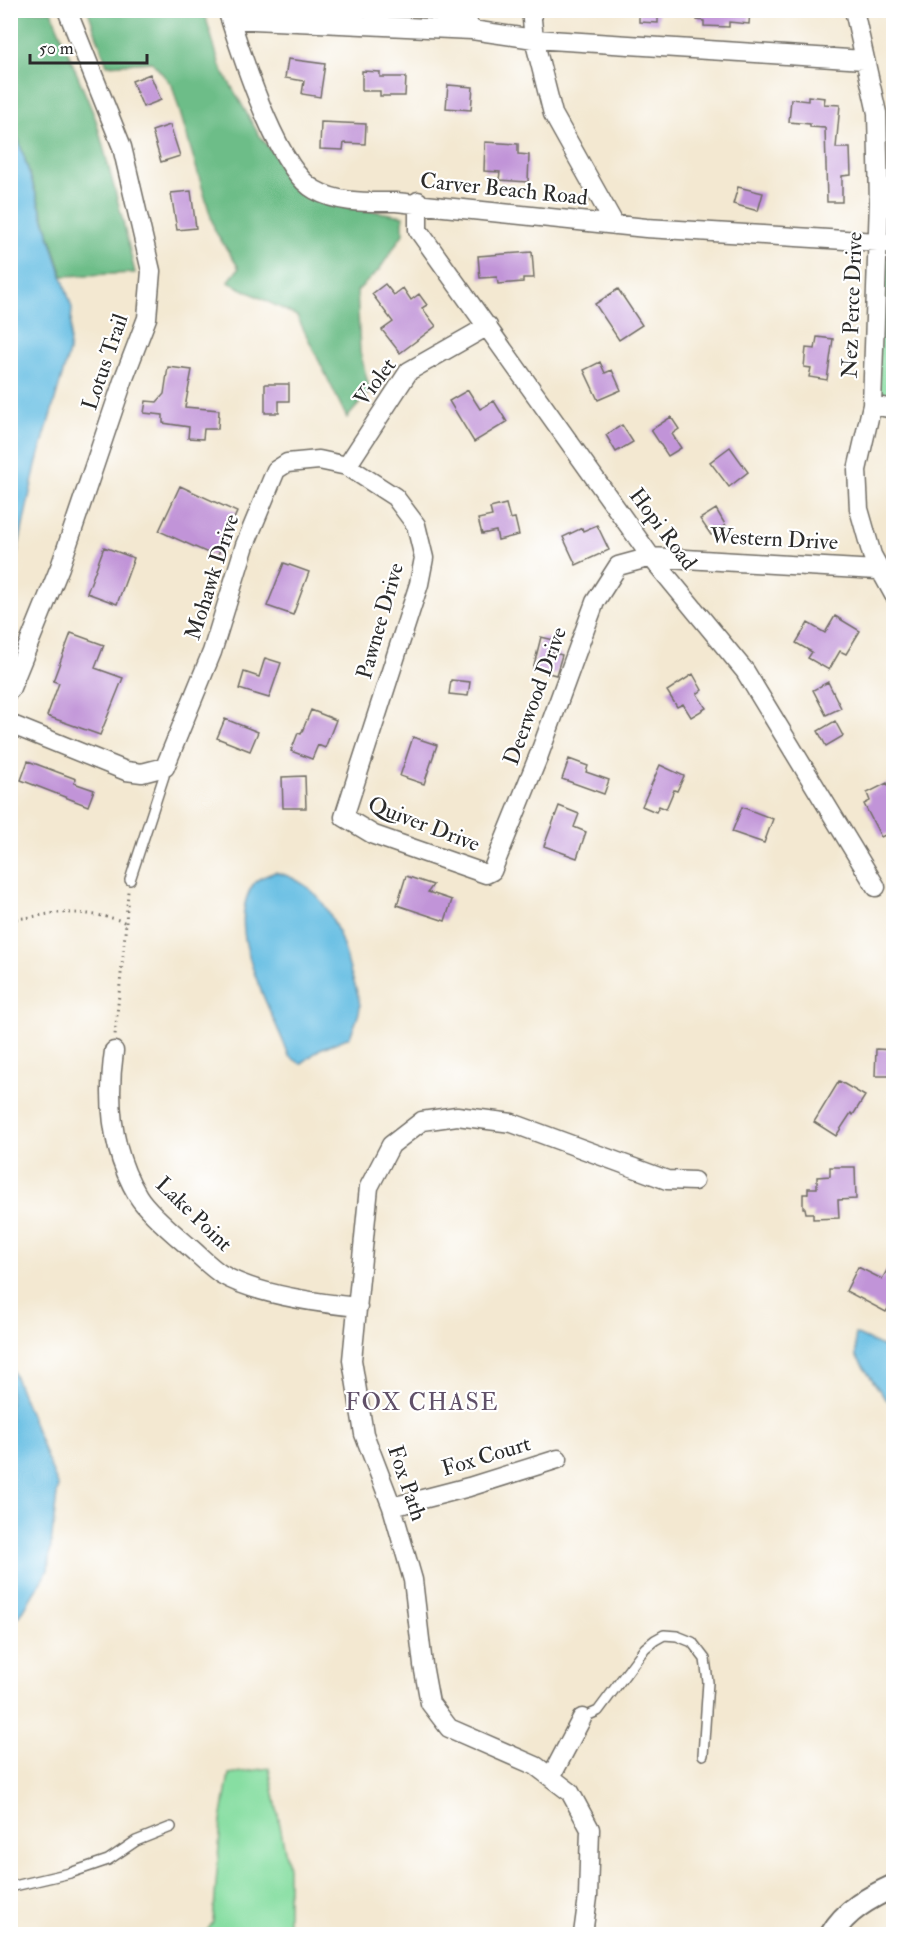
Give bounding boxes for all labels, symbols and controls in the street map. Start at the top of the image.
scale bar [30,27,147,65]
text: 50 m [39,37,74,60]
street label: Carver Beach Road [419,166,589,212]
street label: Nez Perce Drive [835,231,869,379]
street label: Lotus Trail [75,310,135,414]
street label: Violet [348,352,402,412]
street label: Hopi Road [622,482,703,576]
street label: Mohawk Drive [178,510,246,644]
street label: Western Drive [708,522,839,556]
street label: Pawnee Drive [350,560,410,682]
street label: Deerwood Drive [497,623,573,769]
street label: Quiver Drive [364,790,484,858]
street label: Lake Point [150,1171,238,1257]
district label: FOX CHASE [345,1387,499,1418]
street label: Fox Court [438,1429,534,1483]
street label: Fox Path [381,1442,433,1525]

